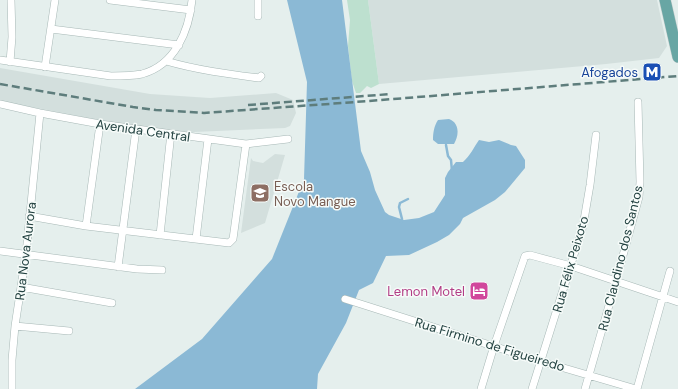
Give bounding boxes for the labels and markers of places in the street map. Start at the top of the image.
metro station icon: Afogados [641,61,663,83]
place label: Afogados [581,64,638,81]
place label: Escola Novo Mangue [274,178,356,210]
school or university icon: Escola Novo Mangue [249,182,271,204]
hotel icon: Lemon Motel [468,280,490,302]
place label: Lemon Motel [387,283,465,300]

